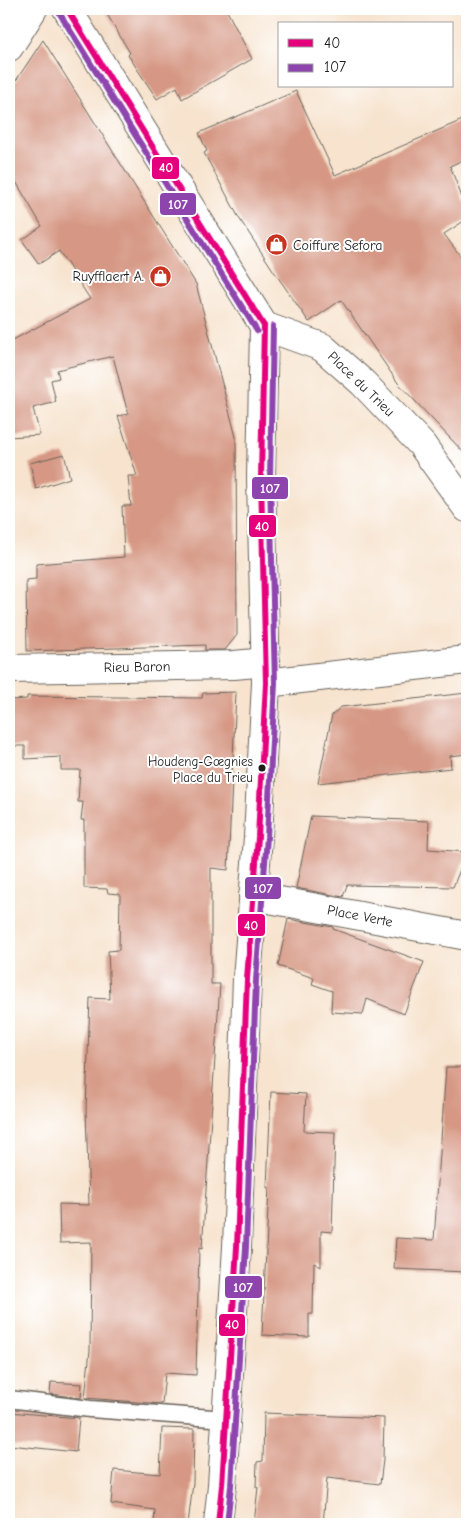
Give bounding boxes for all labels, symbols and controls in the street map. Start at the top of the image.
legend [278,22,454,88]
text: 40 [324,34,340,52]
text: 107 [324,58,346,76]
line badge: 40 [151,156,180,180]
text: 40 [159,159,173,176]
line badge: 107 [159,192,197,216]
text: 107 [168,196,189,213]
shop icon: Coiffure Sefora [265,233,289,257]
place label: Coiffure Sefora [293,237,382,254]
shop icon: Ruyfflaert A. [148,264,172,288]
place label: Ruyfflaert A. [73,268,144,285]
street label: Place du Trieu [324,348,398,420]
line badge: 107 [251,476,289,500]
text: 107 [260,480,281,497]
line badge: 40 [248,514,277,538]
text: 40 [255,518,269,535]
street label: Rieu Baron [103,658,171,676]
place label: Houdeng-Gœgnies Place du Trieu [148,754,253,785]
marker: Houdeng-Gœgnies Place du Trieu [257,763,267,773]
line badge: 107 [244,876,282,900]
text: 107 [253,880,274,897]
street label: Place Verte [326,901,394,931]
line badge: 40 [237,913,266,937]
text: 40 [244,917,258,934]
line badge: 107 [224,1275,263,1299]
text: 107 [233,1279,254,1296]
line badge: 40 [218,1313,246,1337]
text: 40 [225,1316,239,1333]

